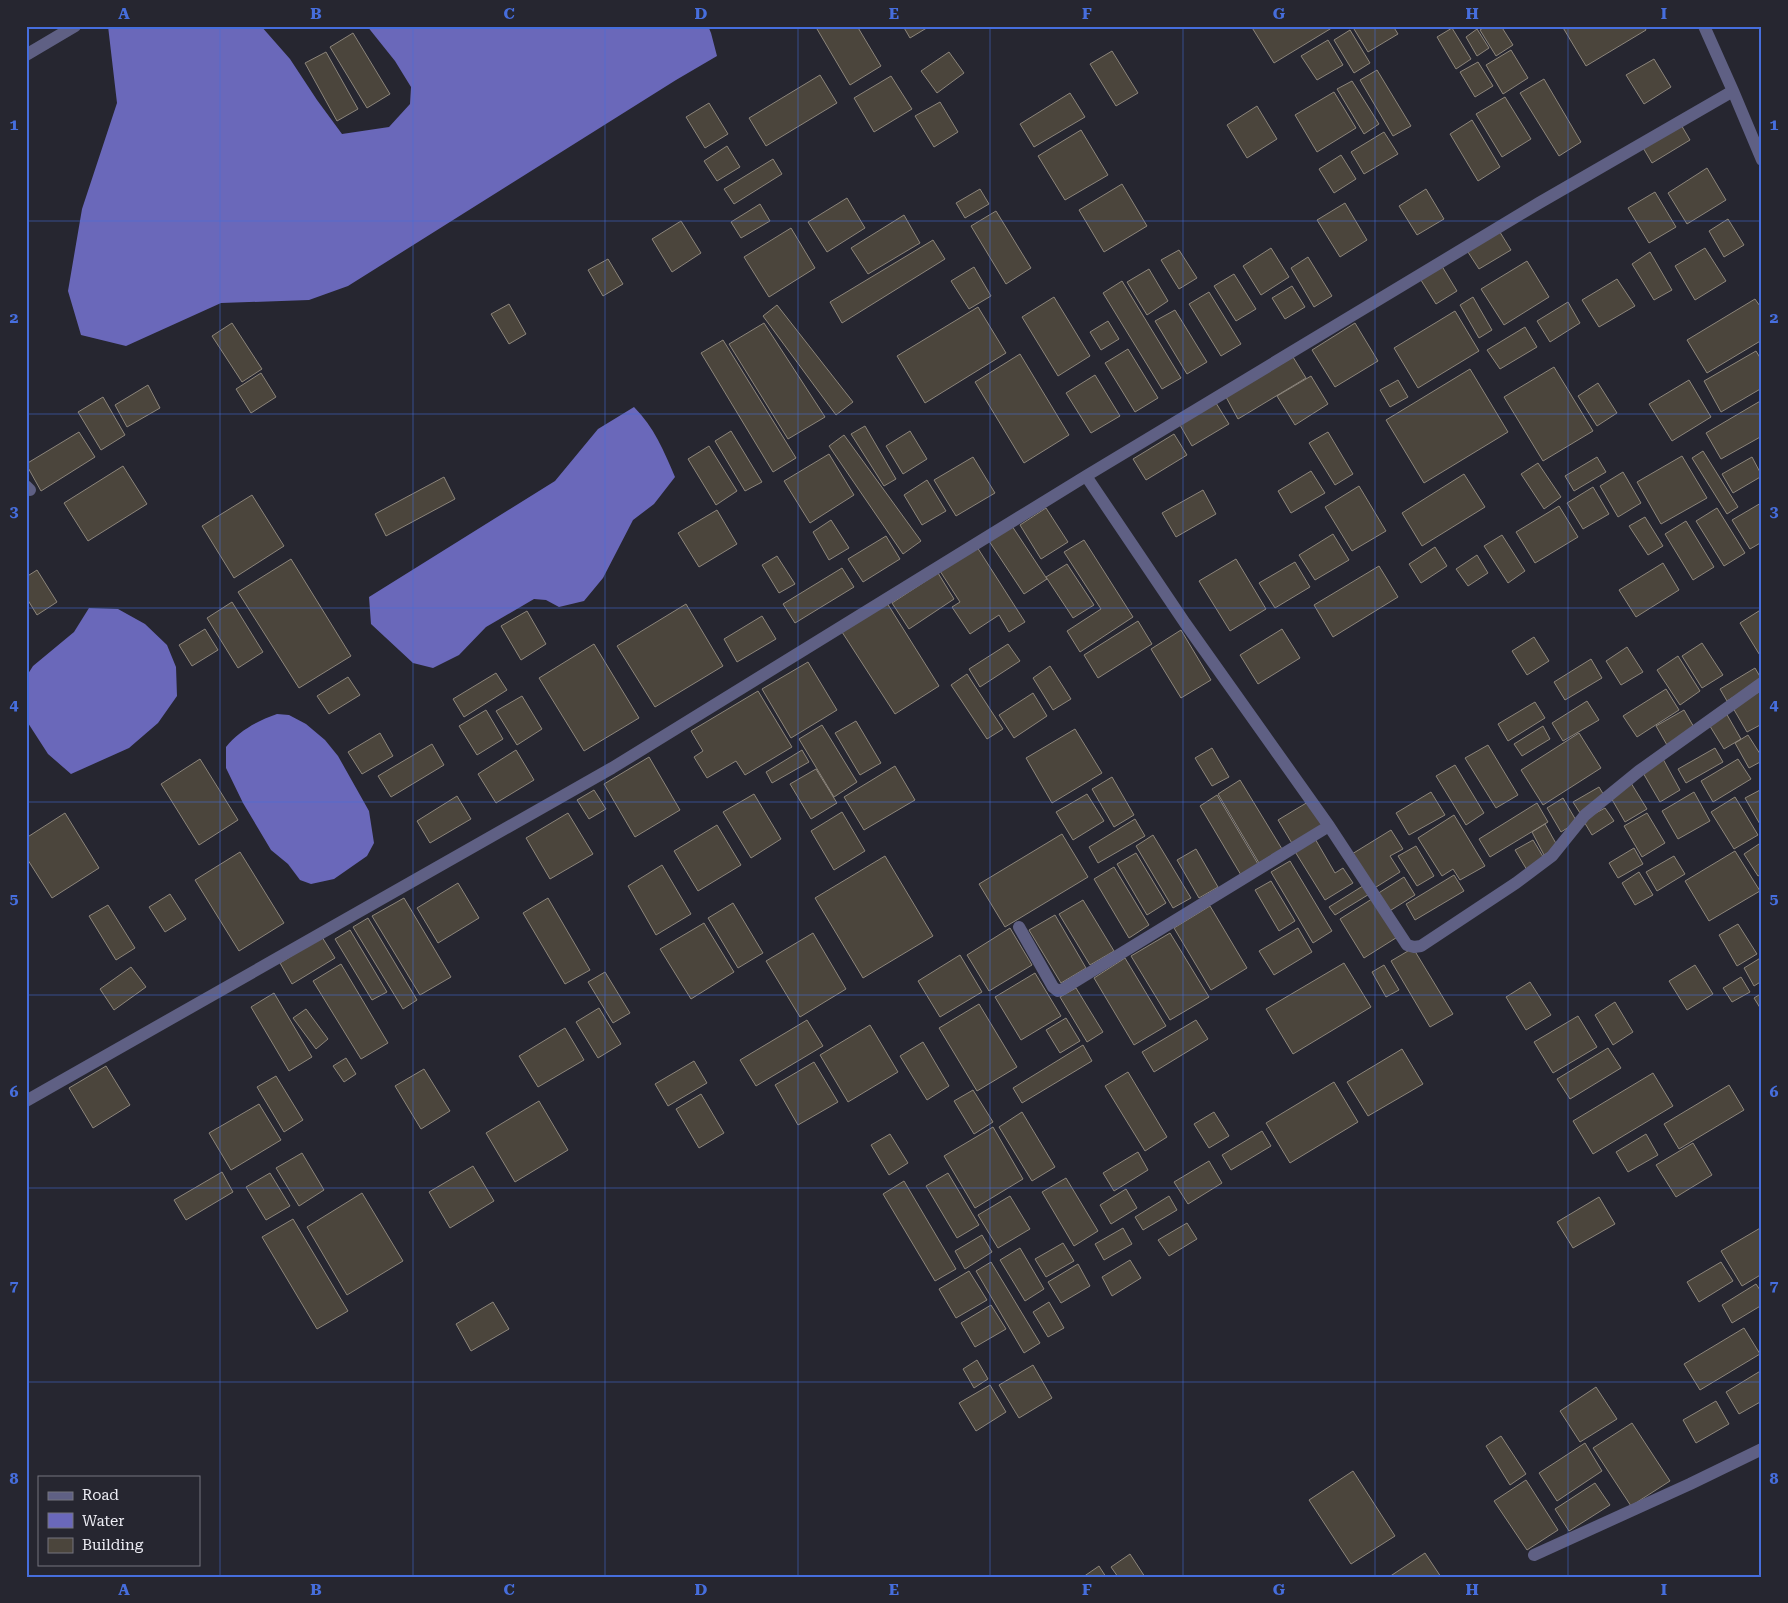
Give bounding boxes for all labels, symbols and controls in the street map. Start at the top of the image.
text: A [118,4,130,23]
text: B [310,4,322,23]
text: C [503,4,515,23]
text: D [695,4,708,23]
text: E [889,4,899,23]
text: F [1082,4,1092,23]
text: G [1273,4,1286,23]
text: H [1465,4,1479,23]
text: I [1661,4,1667,23]
text: 1 [10,115,19,134]
text: 1 [1770,115,1779,134]
text: 2 [10,308,19,327]
text: 2 [1770,308,1779,327]
text: 3 [10,502,19,521]
text: 3 [1770,502,1779,521]
text: 4 [10,695,19,714]
text: 4 [1770,695,1779,714]
text: 5 [10,889,19,908]
text: 5 [1770,889,1779,908]
text: 6 [10,1082,19,1101]
text: 6 [1770,1082,1779,1101]
text: 7 [10,1276,19,1295]
text: 7 [1770,1276,1779,1295]
text: 8 [10,1469,19,1488]
text: 8 [1770,1469,1779,1488]
legend [38,1476,200,1566]
text: Road [82,1486,119,1504]
text: Water [82,1512,124,1530]
text: Building [82,1536,144,1554]
text: A [118,1580,130,1599]
text: B [310,1580,322,1599]
text: C [503,1580,515,1599]
text: D [695,1580,708,1599]
text: E [889,1580,899,1599]
text: F [1082,1580,1092,1599]
text: G [1273,1580,1286,1599]
text: H [1465,1580,1479,1599]
text: I [1661,1580,1667,1599]

